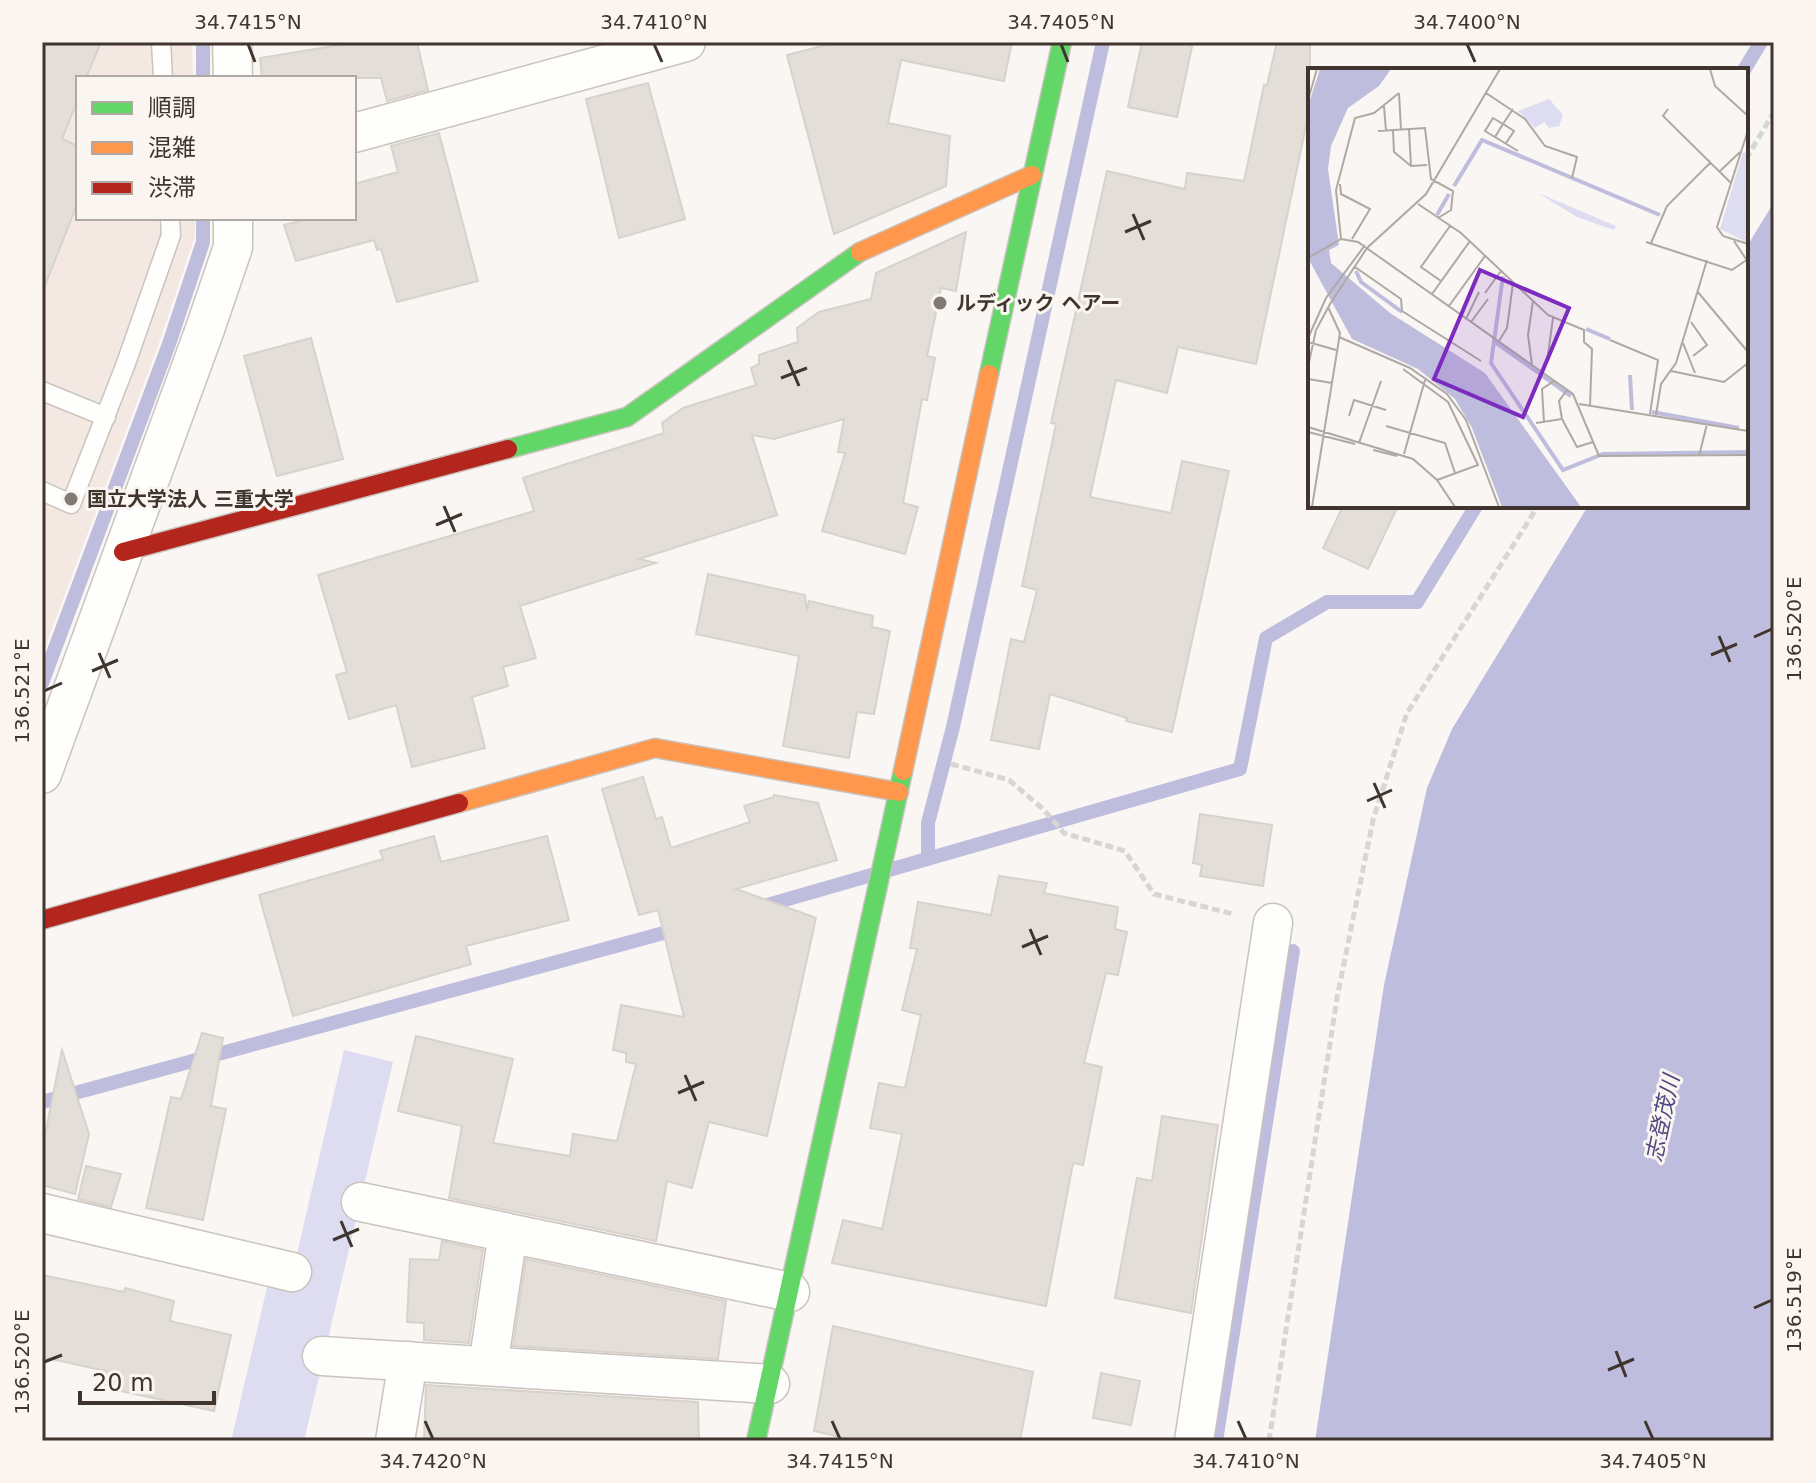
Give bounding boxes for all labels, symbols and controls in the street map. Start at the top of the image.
text: 34.7415°N [194,10,302,34]
text: 34.7410°N [600,10,708,34]
text: 34.7405°N [1007,10,1115,34]
text: 34.7400°N [1413,10,1521,34]
inset map [1308,68,1748,508]
legend [76,76,356,220]
text: 順調 [148,94,196,122]
text: 混雑 [148,134,196,162]
text: 渋滞 [148,174,196,202]
place label: ルディック ヘアー [956,291,1120,315]
marker: ルディック ヘアー [931,294,949,312]
place label: 国立大学法人 三重大学 [87,487,294,511]
marker: 国立大学法人 三重大学 [62,490,80,508]
text: 136.520°E [1782,576,1806,682]
text: 136.521°E [10,638,34,744]
water label: 志登茂川 [1641,1071,1684,1164]
text: 136.519°E [1782,1247,1806,1353]
text: 136.520°E [10,1309,34,1415]
scale bar [80,1355,214,1405]
text: 20 m [92,1369,154,1397]
text: 34.7420°N [379,1449,487,1473]
text: 34.7415°N [786,1449,894,1473]
text: 34.7410°N [1192,1449,1300,1473]
text: 34.7405°N [1599,1449,1707,1473]

